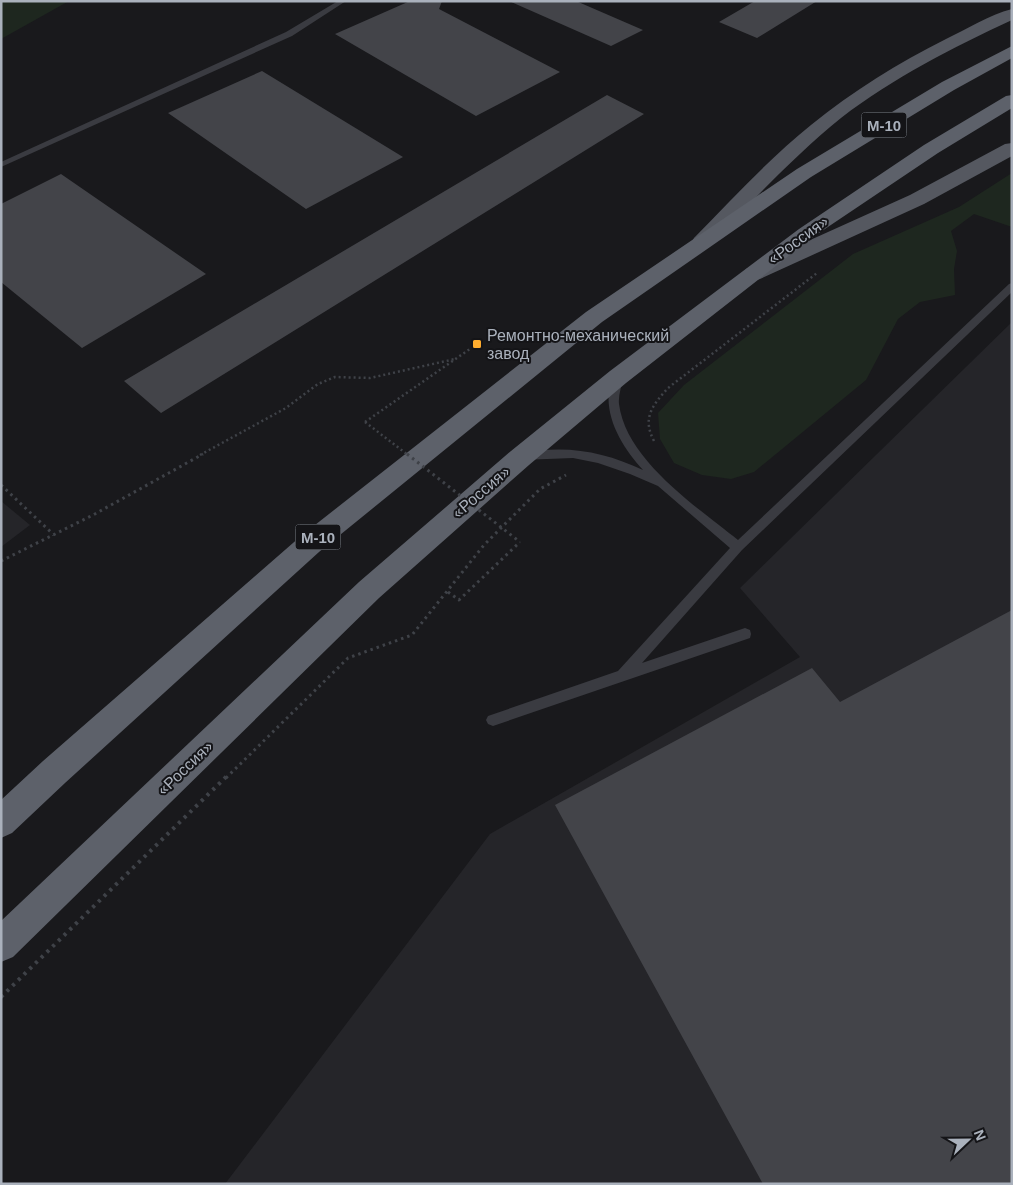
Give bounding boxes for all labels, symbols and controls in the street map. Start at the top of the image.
road number: М-10 [862,112,906,138]
street label: «Россия» [765,212,832,268]
place label: Ремонтно-механический завод [487,327,669,362]
marker: Ремонтно-механический завод [471,338,483,350]
street label: «Россия» [449,462,513,521]
road number: М-10 [296,524,340,550]
street label: «Россия» [154,737,216,799]
north arrow [943,1115,993,1165]
text: N [971,1127,989,1143]

